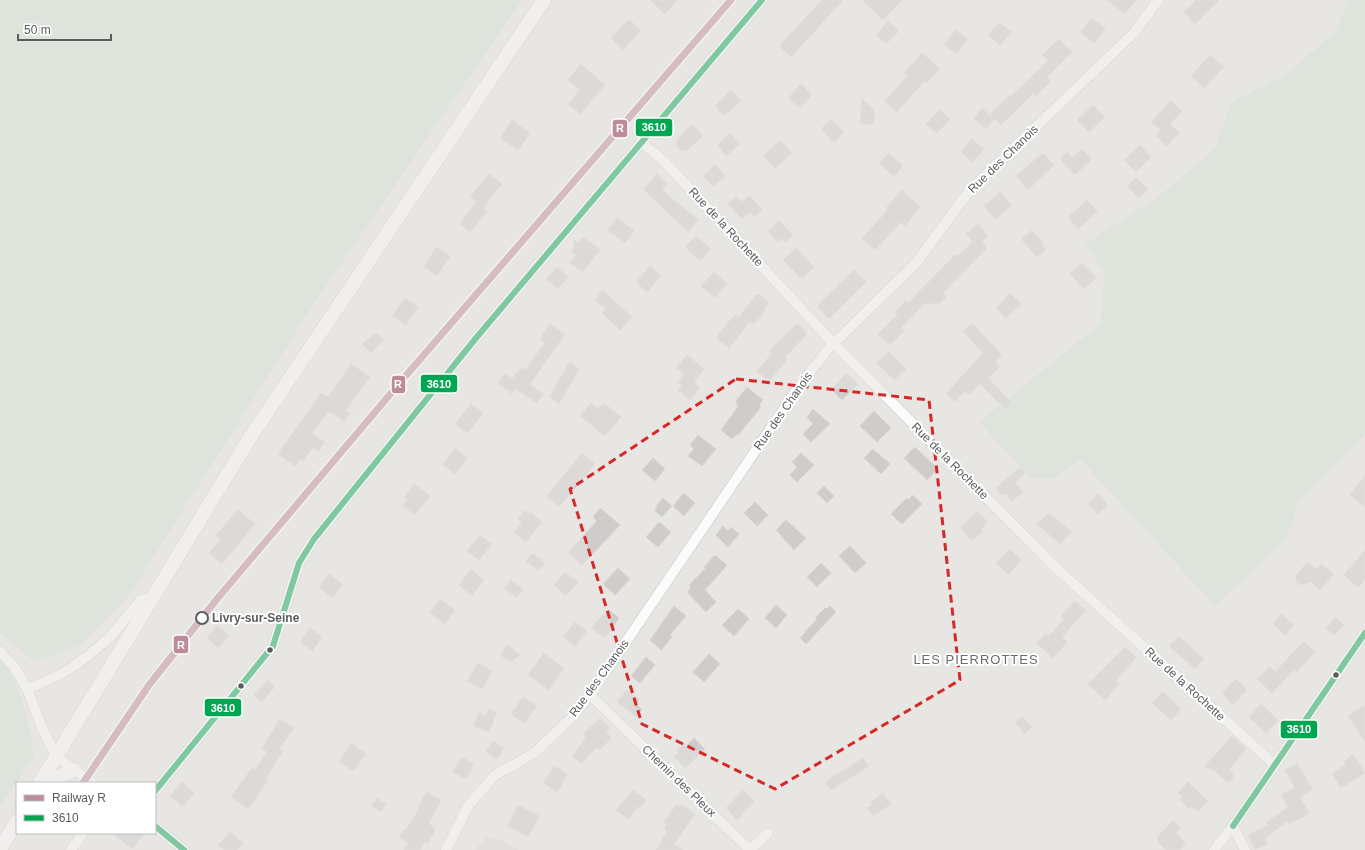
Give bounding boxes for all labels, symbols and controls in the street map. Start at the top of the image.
scale bar [18,16,111,42]
text: 50 m [24,23,51,37]
line badge: 3610 [635,118,673,137]
line badge: R [612,119,628,138]
text: 3610 [642,121,666,133]
text: R [616,122,624,134]
street label: Rue des Chanois [965,122,1041,196]
street label: Rue de la Rochette [686,185,766,270]
street label: Rue des Chanois [751,369,815,453]
line badge: 3610 [420,374,458,393]
line badge: R [391,375,406,394]
text: R [394,378,402,390]
text: 3610 [427,378,451,390]
street label: Rue de la Rochette [909,420,992,503]
marker: Livry-sur-Seine [195,611,209,625]
place label: Livry-sur-Seine [212,611,300,625]
line badge: R [173,635,189,654]
street label: Rue des Chanois [566,637,632,719]
text: R [177,639,185,651]
street label: Rue de la Rochette [1142,644,1228,724]
unlabelled marker [265,645,275,655]
district label: LES PIERROTTES [913,652,1039,667]
unlabelled marker [1331,670,1341,680]
unlabelled marker [236,681,246,691]
line badge: 3610 [204,698,242,717]
text: 3610 [211,702,235,714]
line badge: 3610 [1280,720,1318,739]
text: 3610 [1287,723,1311,735]
street label: Chemin des Pleux [639,742,719,820]
legend [16,782,156,834]
text: Railway R [52,791,106,805]
text: 3610 [52,811,79,825]

